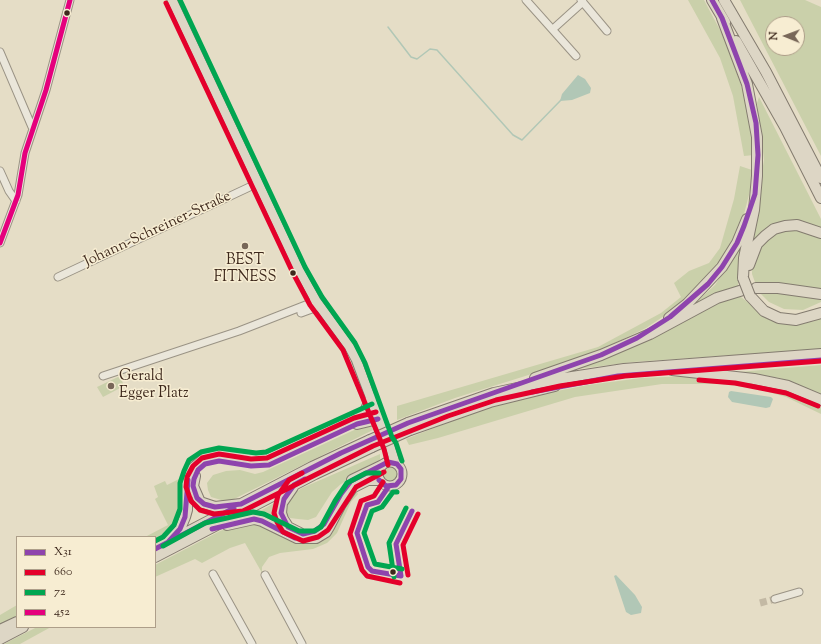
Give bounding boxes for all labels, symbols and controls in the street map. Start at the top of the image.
unlabelled marker [62,8,72,18]
north arrow [765,16,805,56]
text: N [766,31,782,40]
street label: Johann-Schreiner-Straße [82,188,234,272]
marker: BEST FITNESS [240,241,250,251]
place label: BEST FITNESS [214,252,276,287]
unlabelled marker [288,268,298,278]
place label: Gerald Egger Platz [119,368,189,403]
marker: Gerald Egger Platz [106,381,116,391]
legend [16,536,156,628]
text: X31 [54,543,72,561]
text: 660 [54,563,72,581]
unlabelled marker [388,567,398,577]
text: 72 [54,583,66,601]
text: 452 [54,603,70,621]

